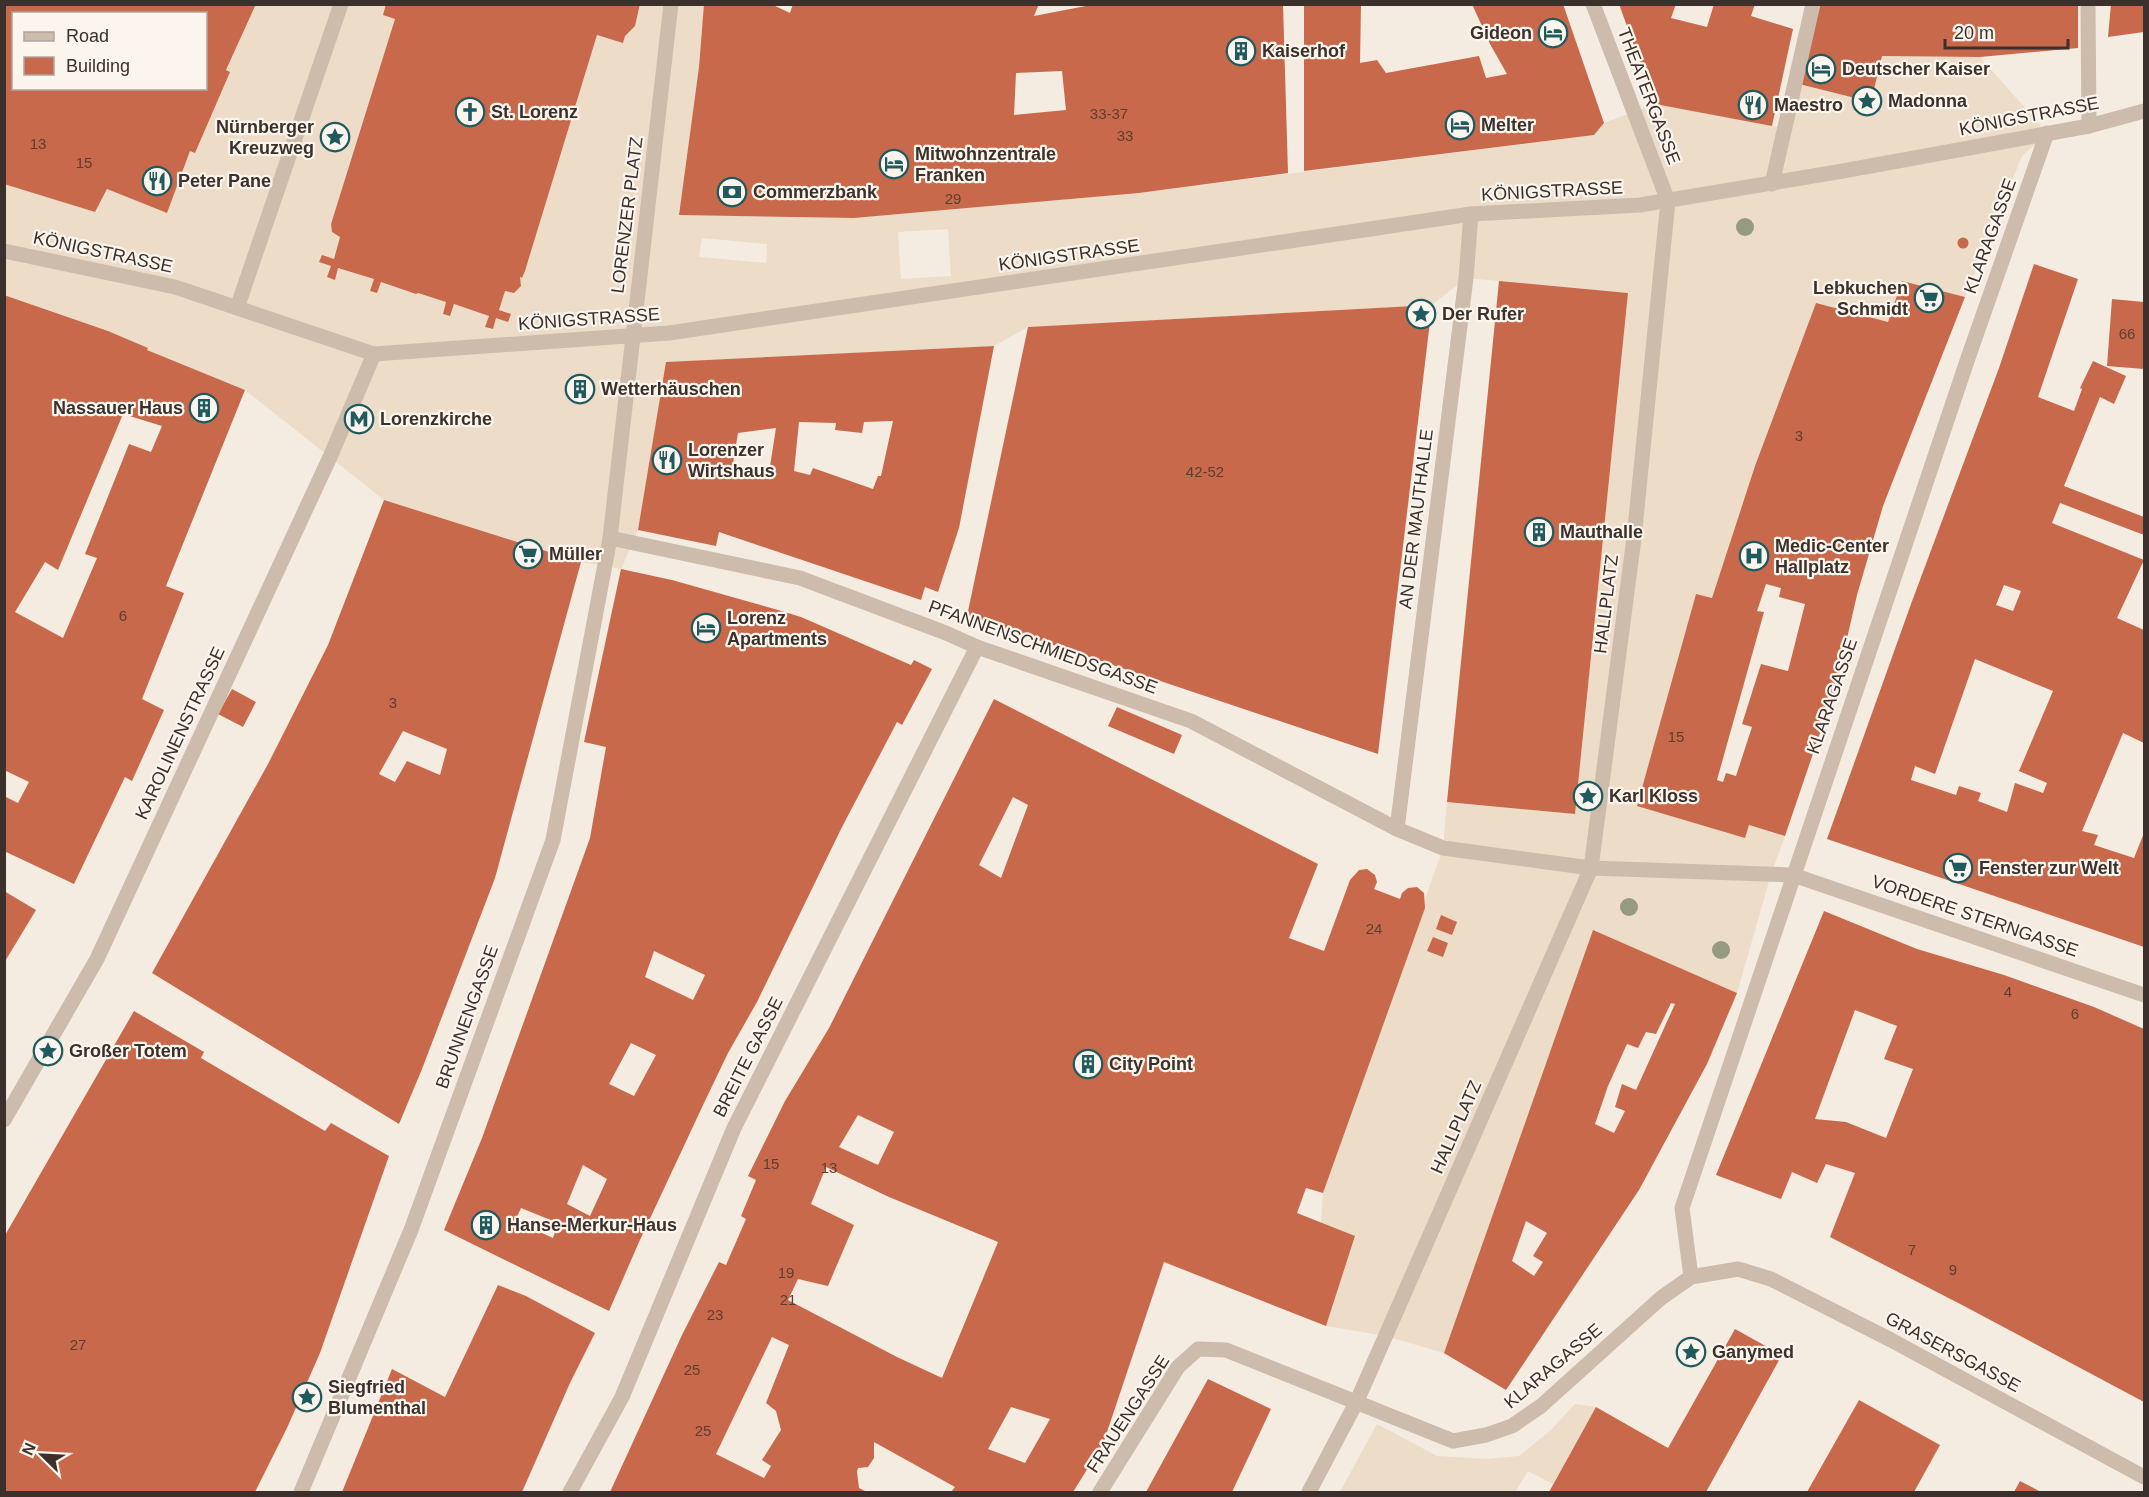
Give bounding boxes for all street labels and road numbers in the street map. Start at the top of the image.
street label: THEATERGASSE [1614,25,1684,167]
street label: KÖNIGSTRASSE [1957,93,2101,139]
street label: LORENZER PLATZ [607,136,647,294]
street label: KLARAGASSE [1960,176,2020,296]
street label: KÖNIGSTRASSE [1481,177,1623,205]
street label: KÖNIGSTRASSE [31,227,175,277]
street label: KÖNIGSTRASSE [997,235,1141,275]
street label: KÖNIGSTRASSE [517,304,661,334]
street label: AN DER MAUTHALLE [1395,428,1437,610]
street label: HALLPLATZ [1590,553,1622,655]
street label: PFANNENSCHMIEDSGASSE [926,596,1160,698]
street label: KLARAGASSE [1803,636,1861,756]
street label: KAROLINENSTRASSE [131,644,229,822]
street label: VORDERE STERNGASSE [1869,871,2081,961]
street label: BRUNNENGASSE [432,943,502,1091]
street label: BREITE GASSE [709,994,787,1120]
street label: HALLPLATZ [1427,1077,1485,1177]
street label: GRASERSGASSE [1882,1308,2024,1396]
street label: KLARAGASSE [1500,1319,1606,1413]
street label: FRAUENGASSE [1083,1352,1173,1476]

